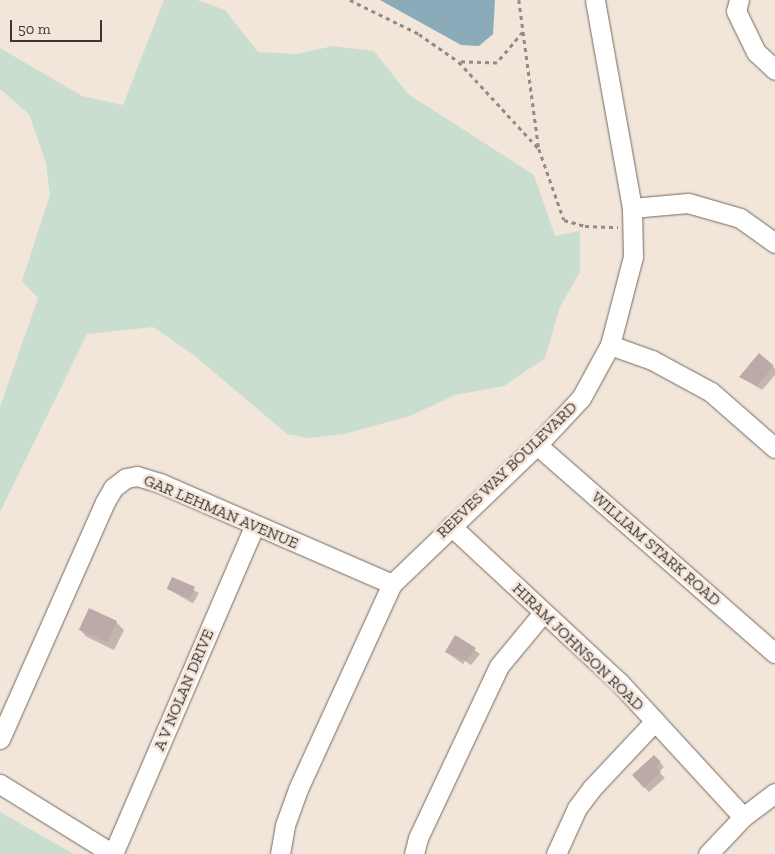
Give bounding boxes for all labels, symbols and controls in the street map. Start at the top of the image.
scale bar [12,10,105,42]
text: 50 m [18,20,51,38]
street label: REEVES WAY BOULEVARD [432,398,582,542]
street label: GAR LEHMAN AVENUE [141,471,301,553]
street label: WILLIAM STARK ROAD [587,488,725,610]
street label: HIRAM JOHNSON ROAD [508,579,648,715]
street label: A V NOLAN DRIVE [149,626,219,754]

